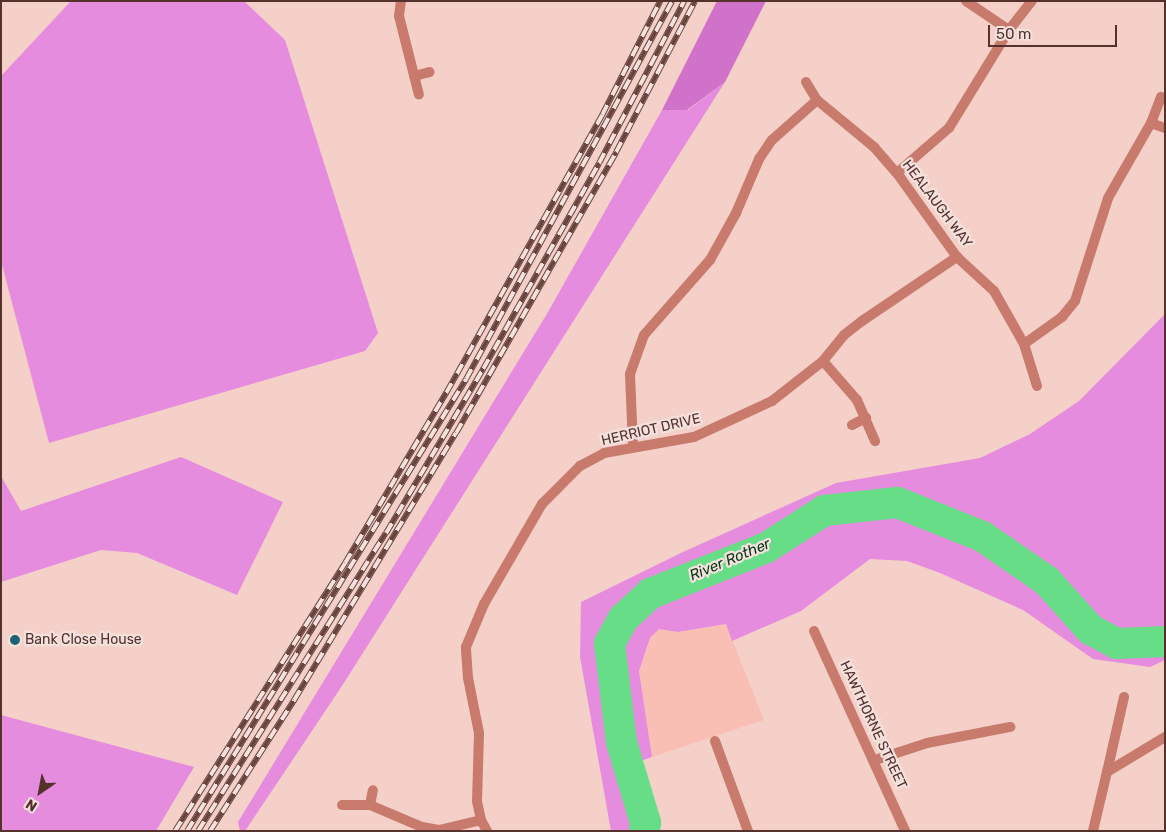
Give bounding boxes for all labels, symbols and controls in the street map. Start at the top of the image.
scale bar [991,15,1120,47]
text: 50 m [996,25,1031,43]
street label: HEALAUGH WAY [898,157,976,251]
street label: HERRIOT DRIVE [600,410,702,450]
water label: River Rother [687,535,773,585]
place label: Bank Close House [25,632,142,648]
marker: Bank Close House [9,634,21,646]
street label: HAWTHORNE STREET [836,658,910,792]
north arrow [15,767,65,817]
text: N [23,795,40,815]

